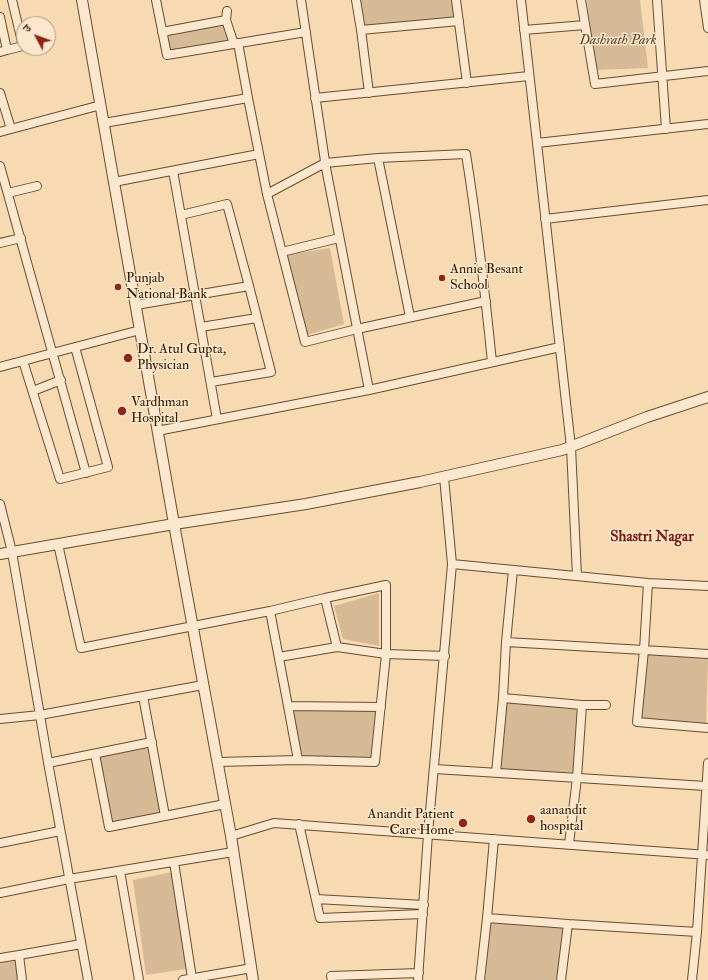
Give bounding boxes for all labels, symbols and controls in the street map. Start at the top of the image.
north arrow [16,16,56,56]
text: उ [21,22,34,35]
park label: Dashrath Park [579,33,657,49]
place label: Annie Besant School [450,262,523,294]
place label: Punjab National Bank [126,271,207,304]
marker: Annie Besant School [437,273,447,283]
marker: Punjab National Bank [113,282,123,292]
place label: Dr. Atul Gupta, Physician [137,342,226,374]
marker: Dr. Atul Gupta, Physician [122,352,134,364]
place label: Vardhman Hospital [131,395,189,428]
marker: Vardhman Hospital [116,405,128,417]
district label: Shastri Nagar [610,529,694,547]
place label: aanandit hospital [540,803,587,836]
place label: Anandit Patient Care Home [368,807,454,840]
marker: aanandit hospital [525,813,537,825]
marker: Anandit Patient Care Home [457,817,469,829]

